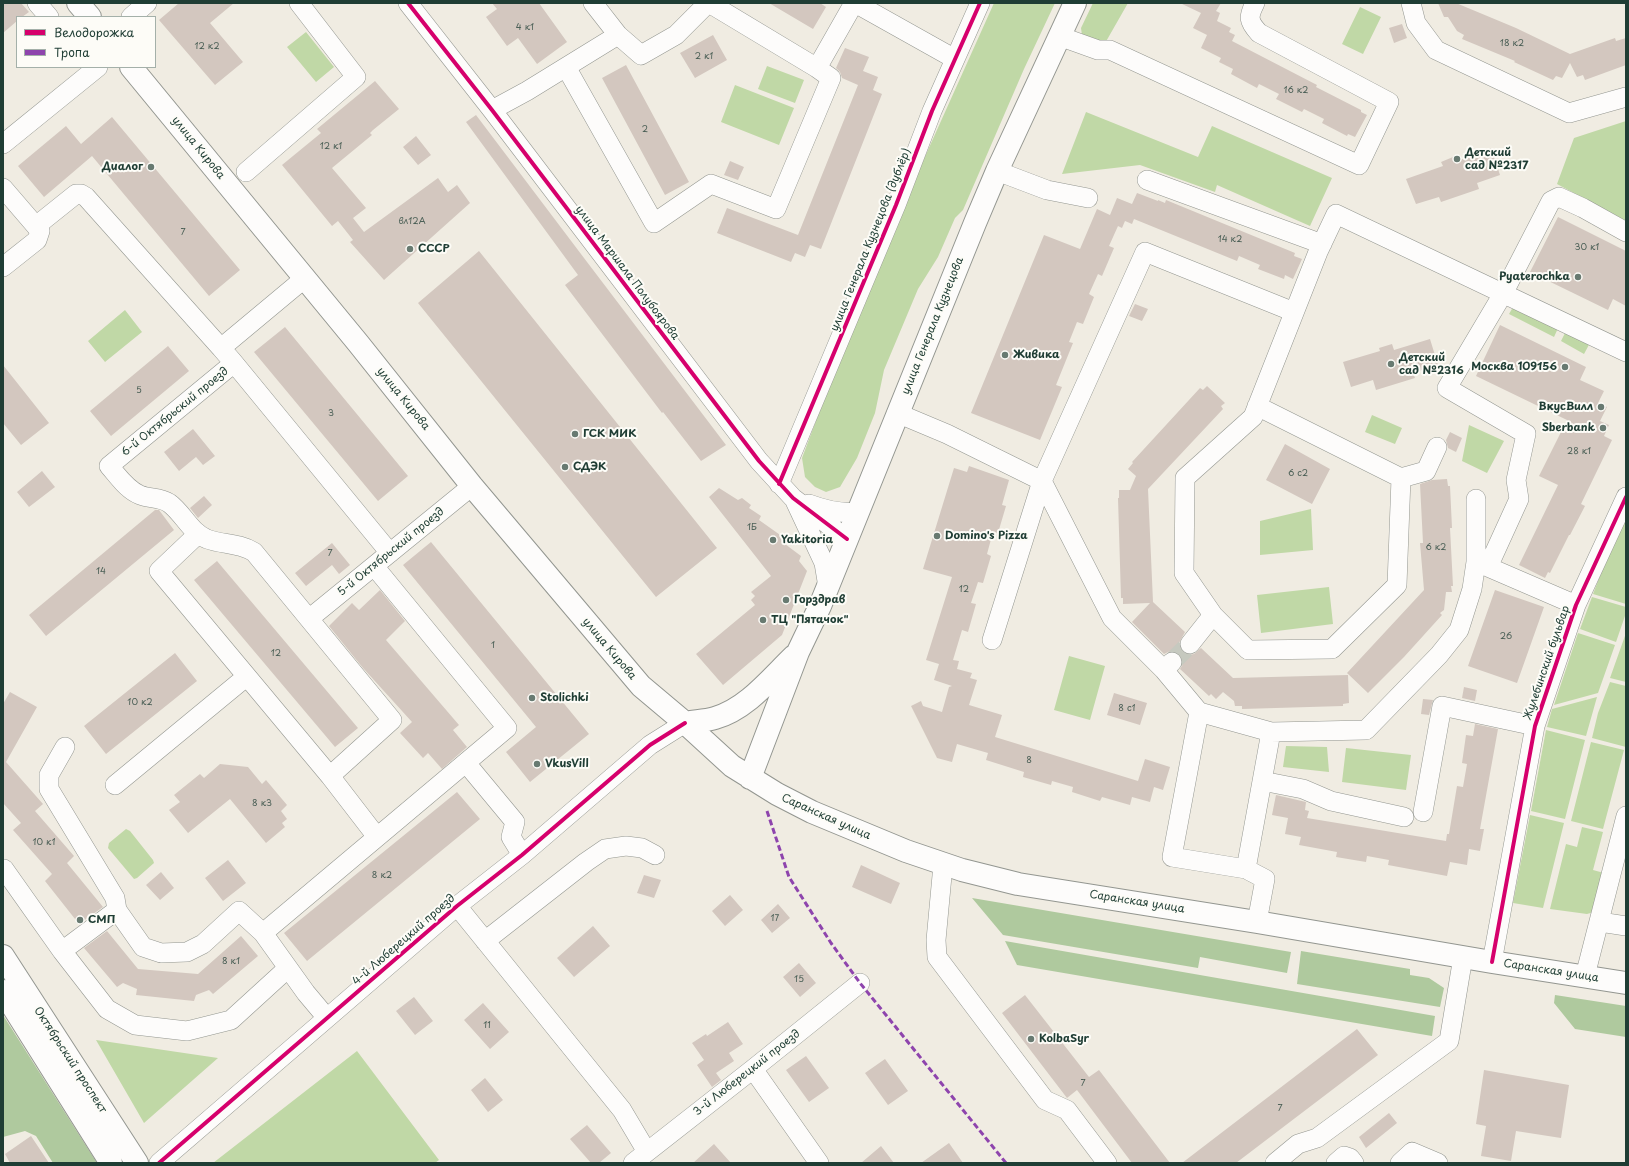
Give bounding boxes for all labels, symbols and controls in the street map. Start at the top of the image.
legend [16,16,156,68]
text: Велодорожка [54,23,134,41]
house number: 4 к1 [516,23,534,33]
house number: 18 к2 [1500,39,1524,49]
house number: 12 к2 [194,42,220,52]
text: Тропа [54,43,90,61]
house number: 2 к1 [695,52,713,62]
house number: 16 к2 [1284,86,1308,96]
street label: улица Кирова [169,114,227,182]
house number: 2 [642,125,648,135]
house number: 12 к1 [320,142,342,152]
place label: Детский сад №2317 [1465,146,1528,172]
street label: улица Генерала Кузнецова (дублёр) [828,147,914,333]
marker: Детский сад №2317 [1452,154,1462,164]
place label: Диалог [102,160,143,174]
marker: Диалог [146,162,156,172]
street label: улица Маршала Полубоярова [572,203,682,343]
house number: вл12А [398,217,426,227]
house number: 7 [180,228,186,238]
house number: 14 к2 [1218,235,1242,245]
place label: СССР [418,242,450,256]
house number: 30 к1 [1575,243,1599,253]
marker: СССР [405,244,415,254]
street label: улица Генерала Кузнецова [899,255,967,397]
place label: Pyaterochka [1499,270,1570,284]
marker: Pyaterochka [1573,272,1583,282]
place label: Живика [1013,348,1060,362]
marker: Живика [1000,350,1010,360]
place label: Детский сад №2316 [1399,351,1464,377]
marker: Детский сад №2316 [1386,359,1396,369]
place label: Москва 109156 [1471,360,1557,374]
marker: Москва 109156 [1560,362,1570,372]
street label: 6-й Октябрьский проезд [119,365,231,459]
street label: улица Кирова [374,365,432,433]
house number: 5 [136,386,142,396]
place label: ВкусВилл [1538,400,1593,414]
marker: ВкусВилл [1596,402,1606,412]
house number: 3 [328,409,334,419]
place label: Sberbank [1542,421,1595,435]
marker: Sberbank [1598,423,1608,433]
place label: ГСК МИК [583,427,636,441]
marker: ГСК МИК [570,429,580,439]
house number: 28 к1 [1567,447,1591,457]
place label: СДЭК [573,460,606,474]
marker: СДЭК [560,462,570,472]
house number: 6 с2 [1288,469,1308,479]
street label: 5-й Октябрьский проезд [335,505,447,599]
house number: 1Б [747,523,757,533]
place label: Domino's Pizza [945,529,1028,543]
marker: Domino's Pizza [932,531,942,541]
place label: Yakitoria [781,533,833,547]
marker: Yakitoria [768,535,778,545]
house number: 6 к2 [1426,543,1446,553]
house number: 7 [327,549,333,559]
house number: 14 [96,567,106,577]
house number: 12 [959,585,969,595]
place label: Горздрав [794,593,845,607]
marker: Горздрав [781,595,791,605]
street label: Жулебинский бульвар [1521,604,1573,722]
place label: ТЦ "Пятачок" [771,613,848,627]
street label: улица Кирова [579,615,639,683]
marker: ТЦ "Пятачок" [758,615,768,625]
house number: 26 [1500,632,1512,642]
house number: 1 [491,641,495,651]
house number: 12 [271,649,281,659]
place label: Stolichki [540,691,589,705]
marker: Stolichki [527,693,537,703]
house number: 10 к2 [127,698,153,708]
house number: 8 с1 [1118,704,1136,714]
house number: 8 [1026,756,1032,766]
place label: VkusVill [545,757,589,771]
marker: VkusVill [532,759,542,769]
street label: Саранская улица [779,791,873,843]
house number: 8 к3 [252,799,272,809]
house number: 10 к1 [33,838,55,848]
house number: 8 к2 [372,871,392,881]
street label: Саранская улица [1088,888,1186,916]
street label: 4-й Люберецкий проезд [350,892,458,988]
place label: СМП [88,913,115,927]
house number: 17 [771,914,779,924]
marker: СМП [75,915,85,925]
house number: 8 к1 [222,957,240,967]
street label: Саранская улица [1502,957,1600,985]
house number: 15 [794,975,804,985]
street label: Октябрьский проспект [31,1004,109,1116]
house number: 11 [483,1021,491,1031]
street label: 3-й Люберецкий проезд [691,1027,803,1119]
place label: KolbaSyr [1039,1032,1089,1046]
marker: KolbaSyr [1026,1034,1036,1044]
house number: 7 [1080,1079,1086,1089]
house number: 7 [1277,1104,1283,1114]

